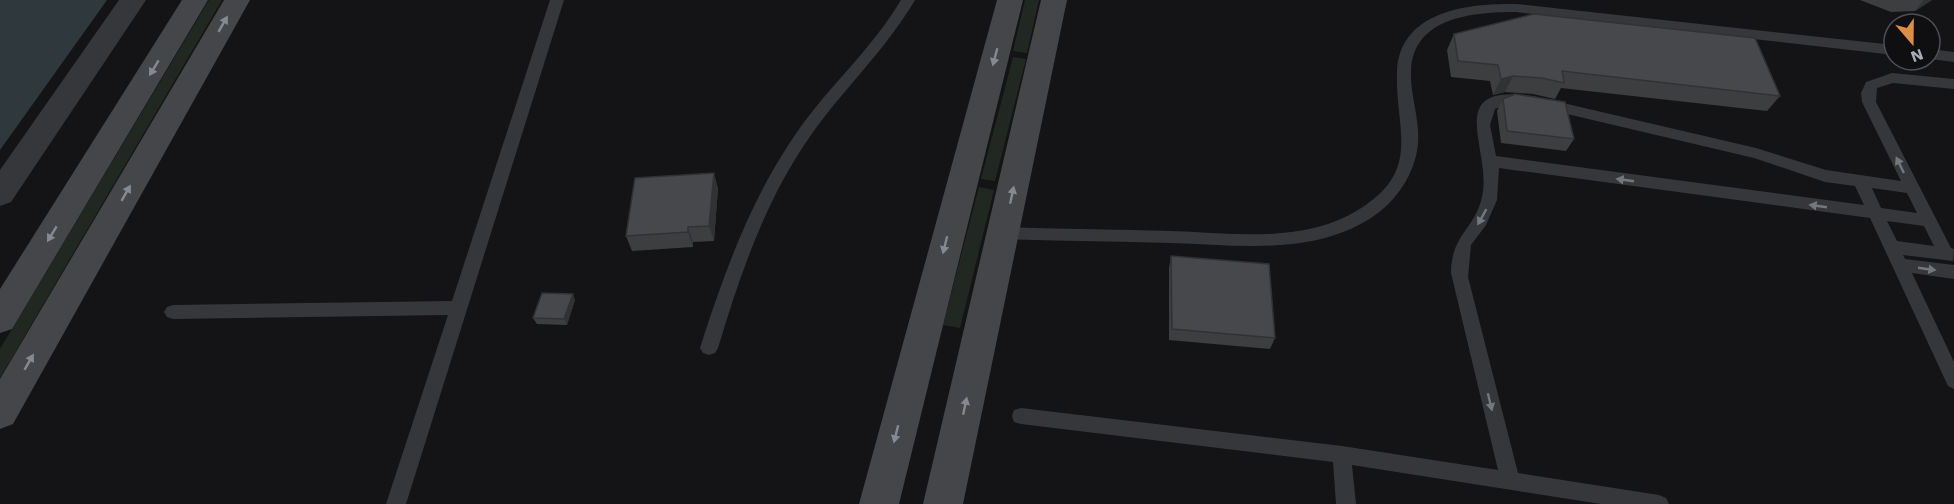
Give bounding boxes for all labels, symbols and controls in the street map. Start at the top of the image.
north arrow [1882,12,1942,72]
one-way arrow [218,15,228,32]
text: N [1908,45,1926,67]
one-way arrow [989,47,999,66]
one-way arrow [148,60,159,76]
one-way arrow [1895,156,1904,173]
one-way arrow [1616,175,1635,184]
one-way arrow [121,184,131,201]
one-way arrow [1007,186,1017,204]
one-way arrow [1809,201,1828,210]
one-way arrow [1477,209,1487,226]
one-way arrow [46,226,57,242]
one-way arrow [940,236,949,254]
one-way arrow [1918,264,1937,273]
one-way arrow [24,353,34,370]
one-way arrow [1486,393,1496,411]
one-way arrow [961,396,970,415]
one-way arrow [891,425,901,443]

